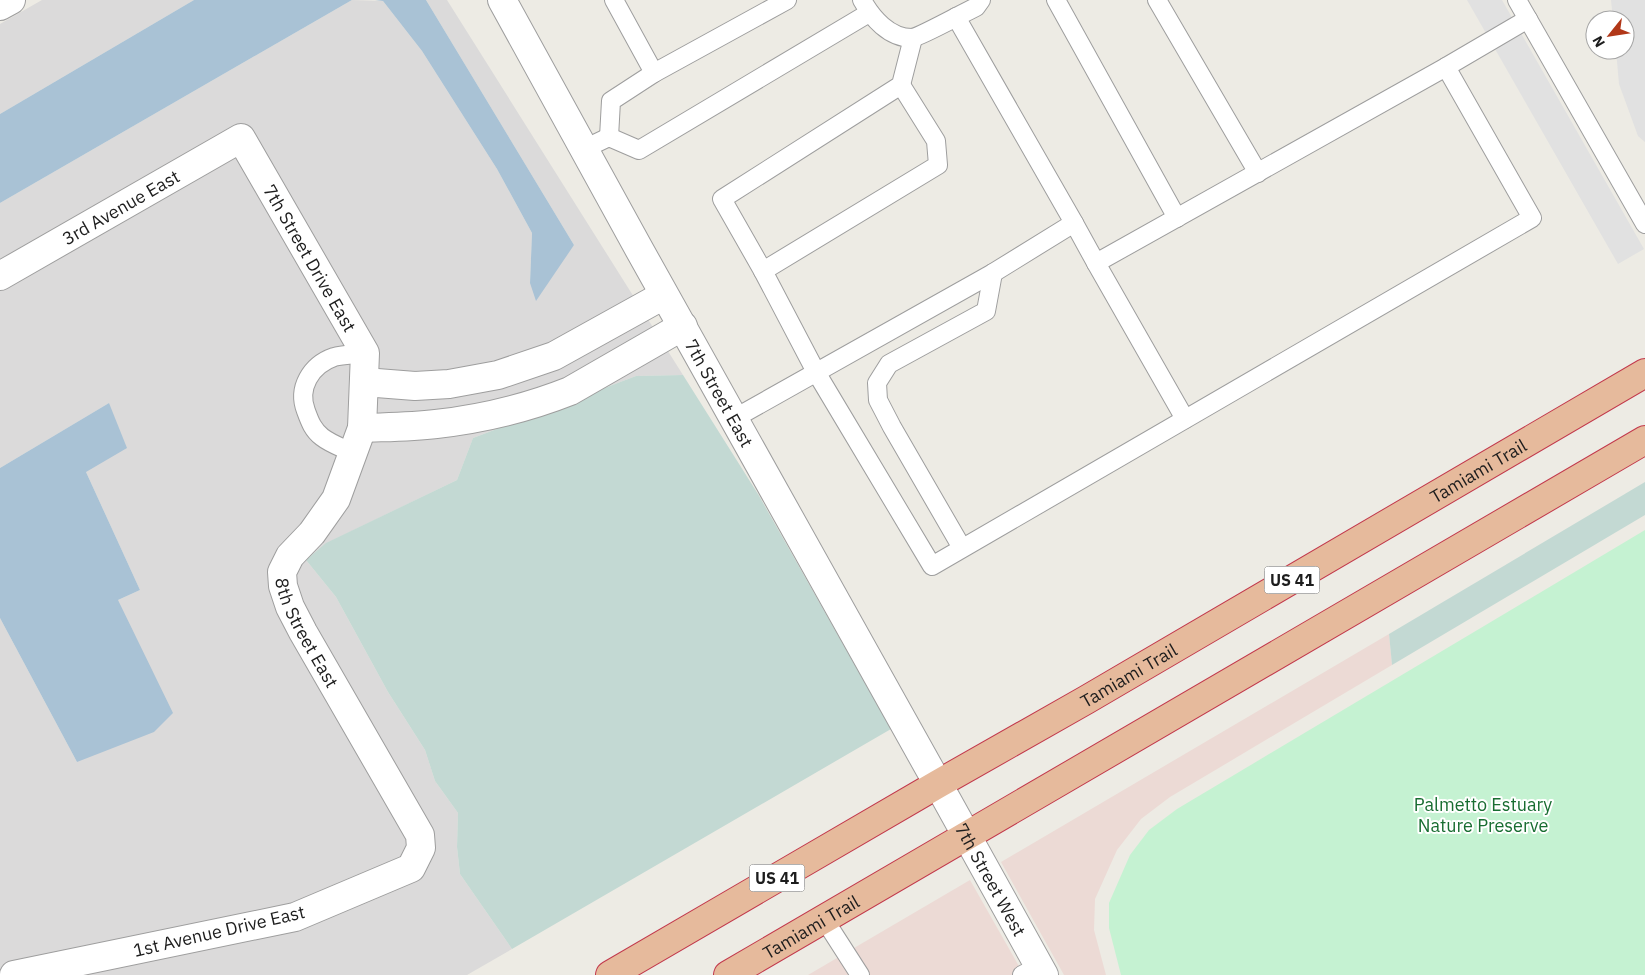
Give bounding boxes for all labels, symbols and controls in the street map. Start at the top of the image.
north arrow [1585,10,1635,60]
text: N [1588,33,1609,50]
street label: 3rd Avenue East [58,164,183,250]
street label: 7th Street Drive East [259,180,362,336]
street label: 7th Street East [680,335,759,451]
street label: Tamiami Trail [1426,433,1531,508]
road number: US 41 [1264,566,1320,594]
street label: 8th Street East [271,577,344,691]
street label: Tamiami Trail [1076,638,1181,712]
park label: Palmetto Estuary Nature Preserve [1414,793,1552,837]
street label: 7th Street West [950,819,1032,940]
road number: US 41 [750,864,804,891]
street label: Tamiami Trail [758,889,863,964]
street label: 1st Avenue Drive East [131,900,307,962]

